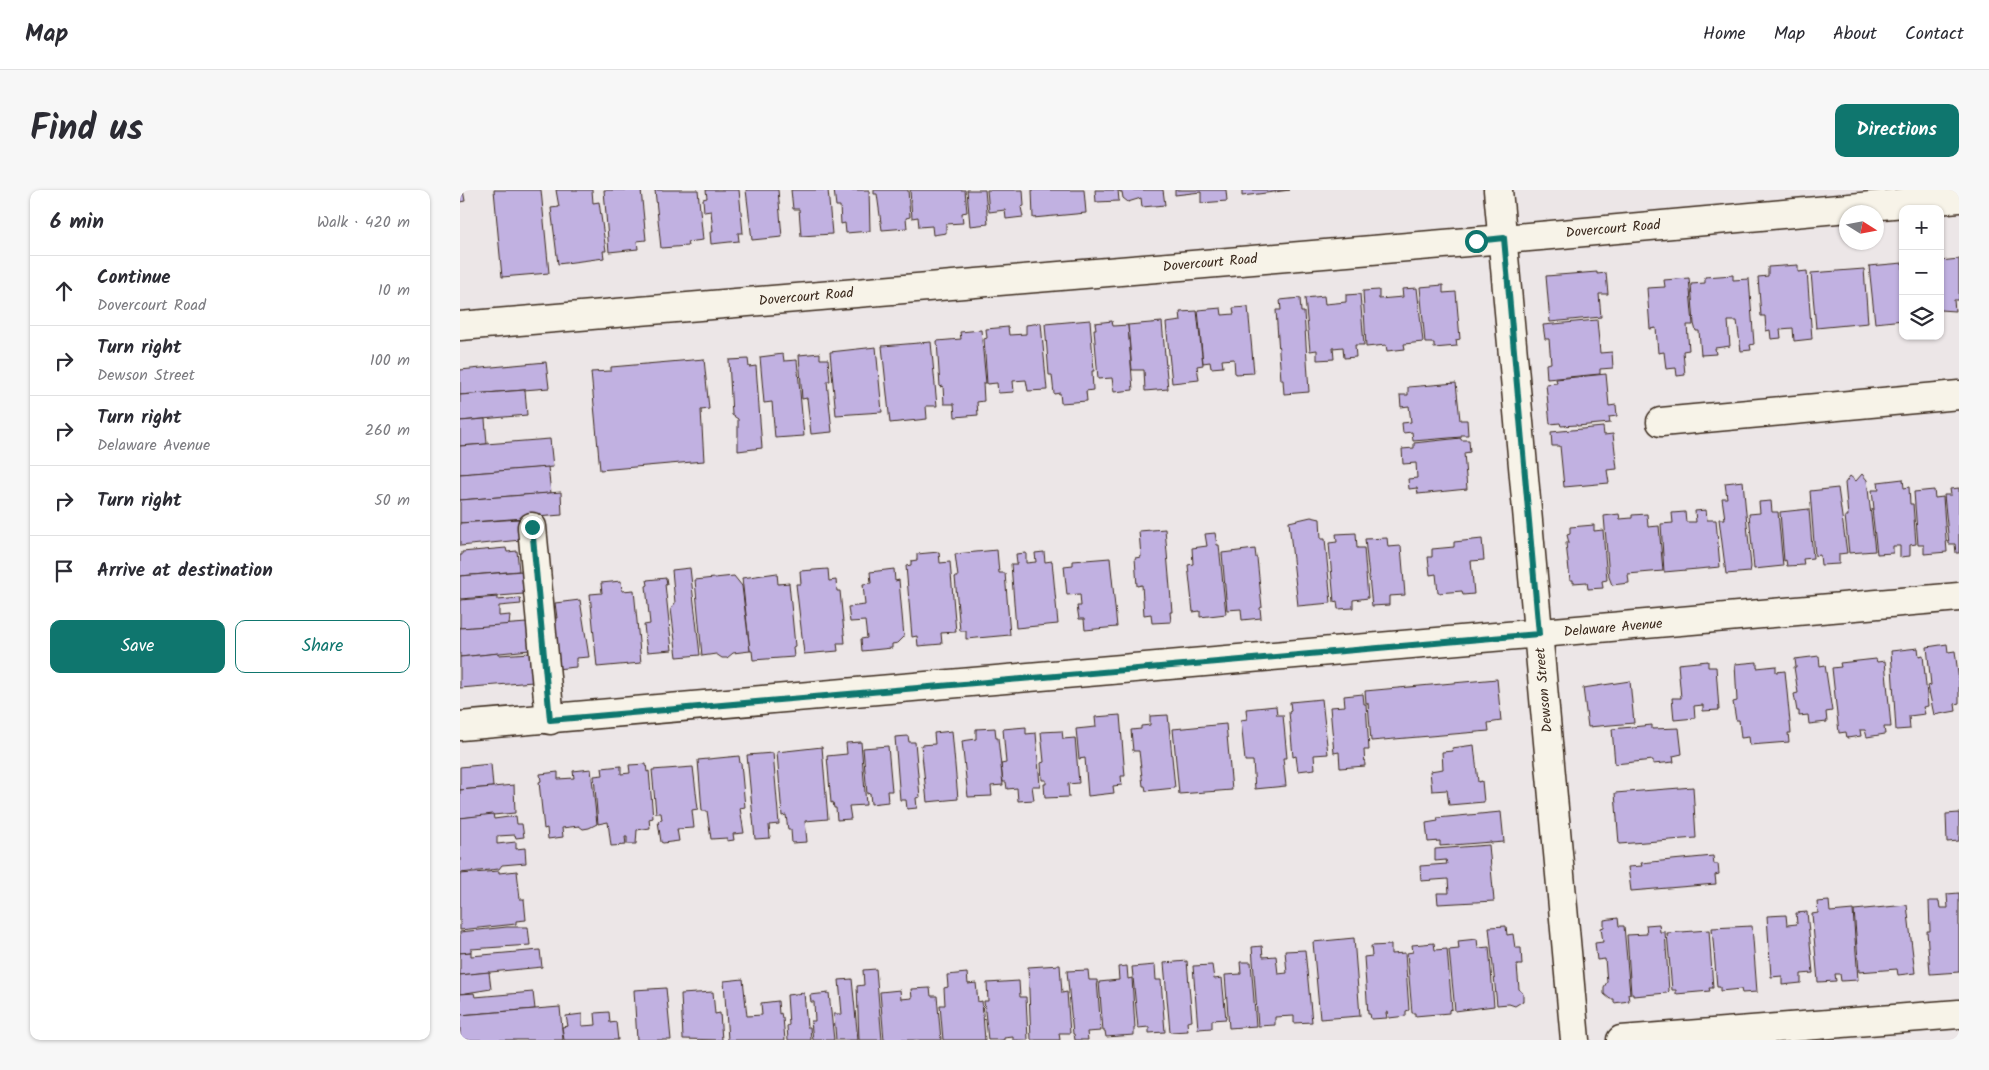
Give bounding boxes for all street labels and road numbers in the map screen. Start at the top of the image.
street label: Dovercourt Road [1565,214,1662,244]
street label: Dovercourt Road [1162,248,1259,278]
street label: Dovercourt Road [758,282,855,312]
street label: Delaware Avenue [1563,613,1664,643]
street label: Dewson Street [1529,646,1559,734]

